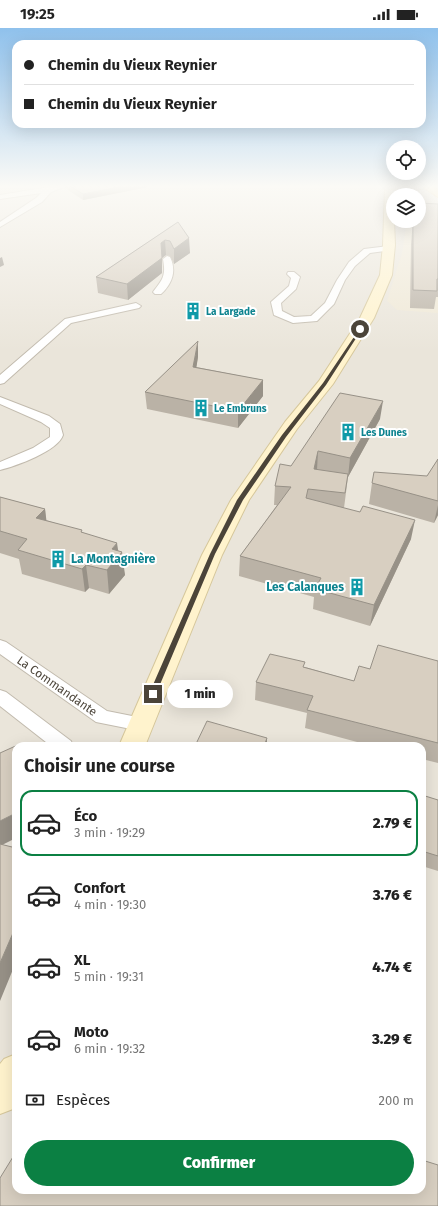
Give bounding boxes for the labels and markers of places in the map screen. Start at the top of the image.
building icon: La Largade [183,301,203,321]
place label: La Largade [206,306,256,318]
building icon: Le Embruns [191,398,211,418]
place label: Le Embruns [214,403,267,415]
building icon: Les Dunes [338,422,358,442]
place label: Les Dunes [361,427,407,439]
building icon: La Montagnière [48,549,68,569]
place label: La Montagnière [71,552,156,566]
building icon: Les Calanques [347,577,367,597]
place label: Les Calanques [266,580,344,594]

